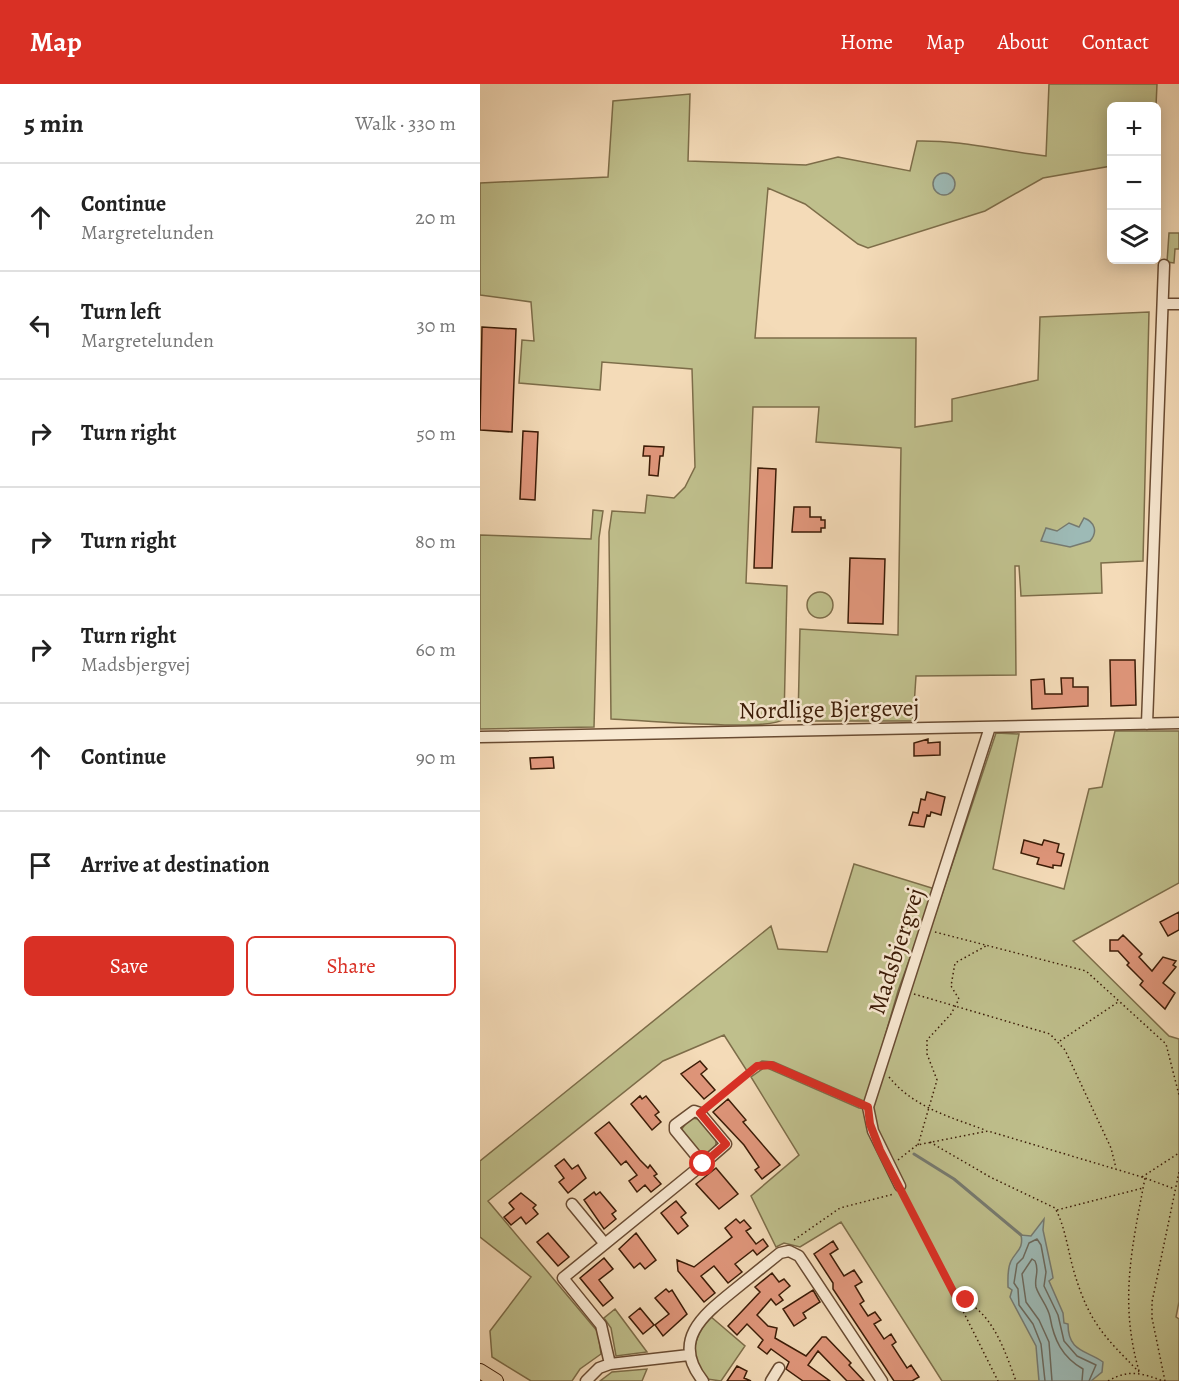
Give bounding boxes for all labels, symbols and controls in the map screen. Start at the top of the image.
text: Map [30,23,82,61]
text: Home [840,28,893,56]
text: Map [926,28,964,56]
text: About [997,28,1049,56]
text: Contact [1082,28,1149,56]
map controls [1107,102,1161,264]
button: + [1107,102,1161,156]
text: 5 min [24,106,84,141]
text: Walk · 330 m [355,110,456,137]
button: − [1107,156,1161,210]
text: Continue [81,189,166,219]
icon: ahead [24,201,57,234]
text: 20 m [415,204,456,231]
button: layers [1107,210,1161,264]
text: Margretelunden [81,219,214,246]
text: Turn left [81,297,161,327]
icon: left [24,309,57,342]
text: 30 m [416,312,456,339]
text: Margretelunden [81,327,214,354]
icon: right [24,417,57,450]
text: Turn right [81,418,177,448]
text: 50 m [416,420,456,447]
icon: right [24,525,57,558]
text: Turn right [81,526,177,556]
text: 80 m [415,528,456,555]
text: Turn right [81,621,177,651]
icon: right [24,633,57,666]
text: 60 m [416,636,456,663]
text: Madsbjergvej [81,651,190,678]
street label: Nordlige Bjergevej [738,691,920,727]
icon: ahead [24,741,57,774]
text: Continue [81,742,166,772]
text: 90 m [416,744,456,771]
icon: arrive [24,849,57,882]
text: Arrive at destination [81,850,270,880]
street label: Madsbjergvej [861,884,931,1018]
button: Save [24,936,234,996]
button: Share [246,936,456,996]
route start [689,1150,715,1176]
route end [952,1286,978,1312]

